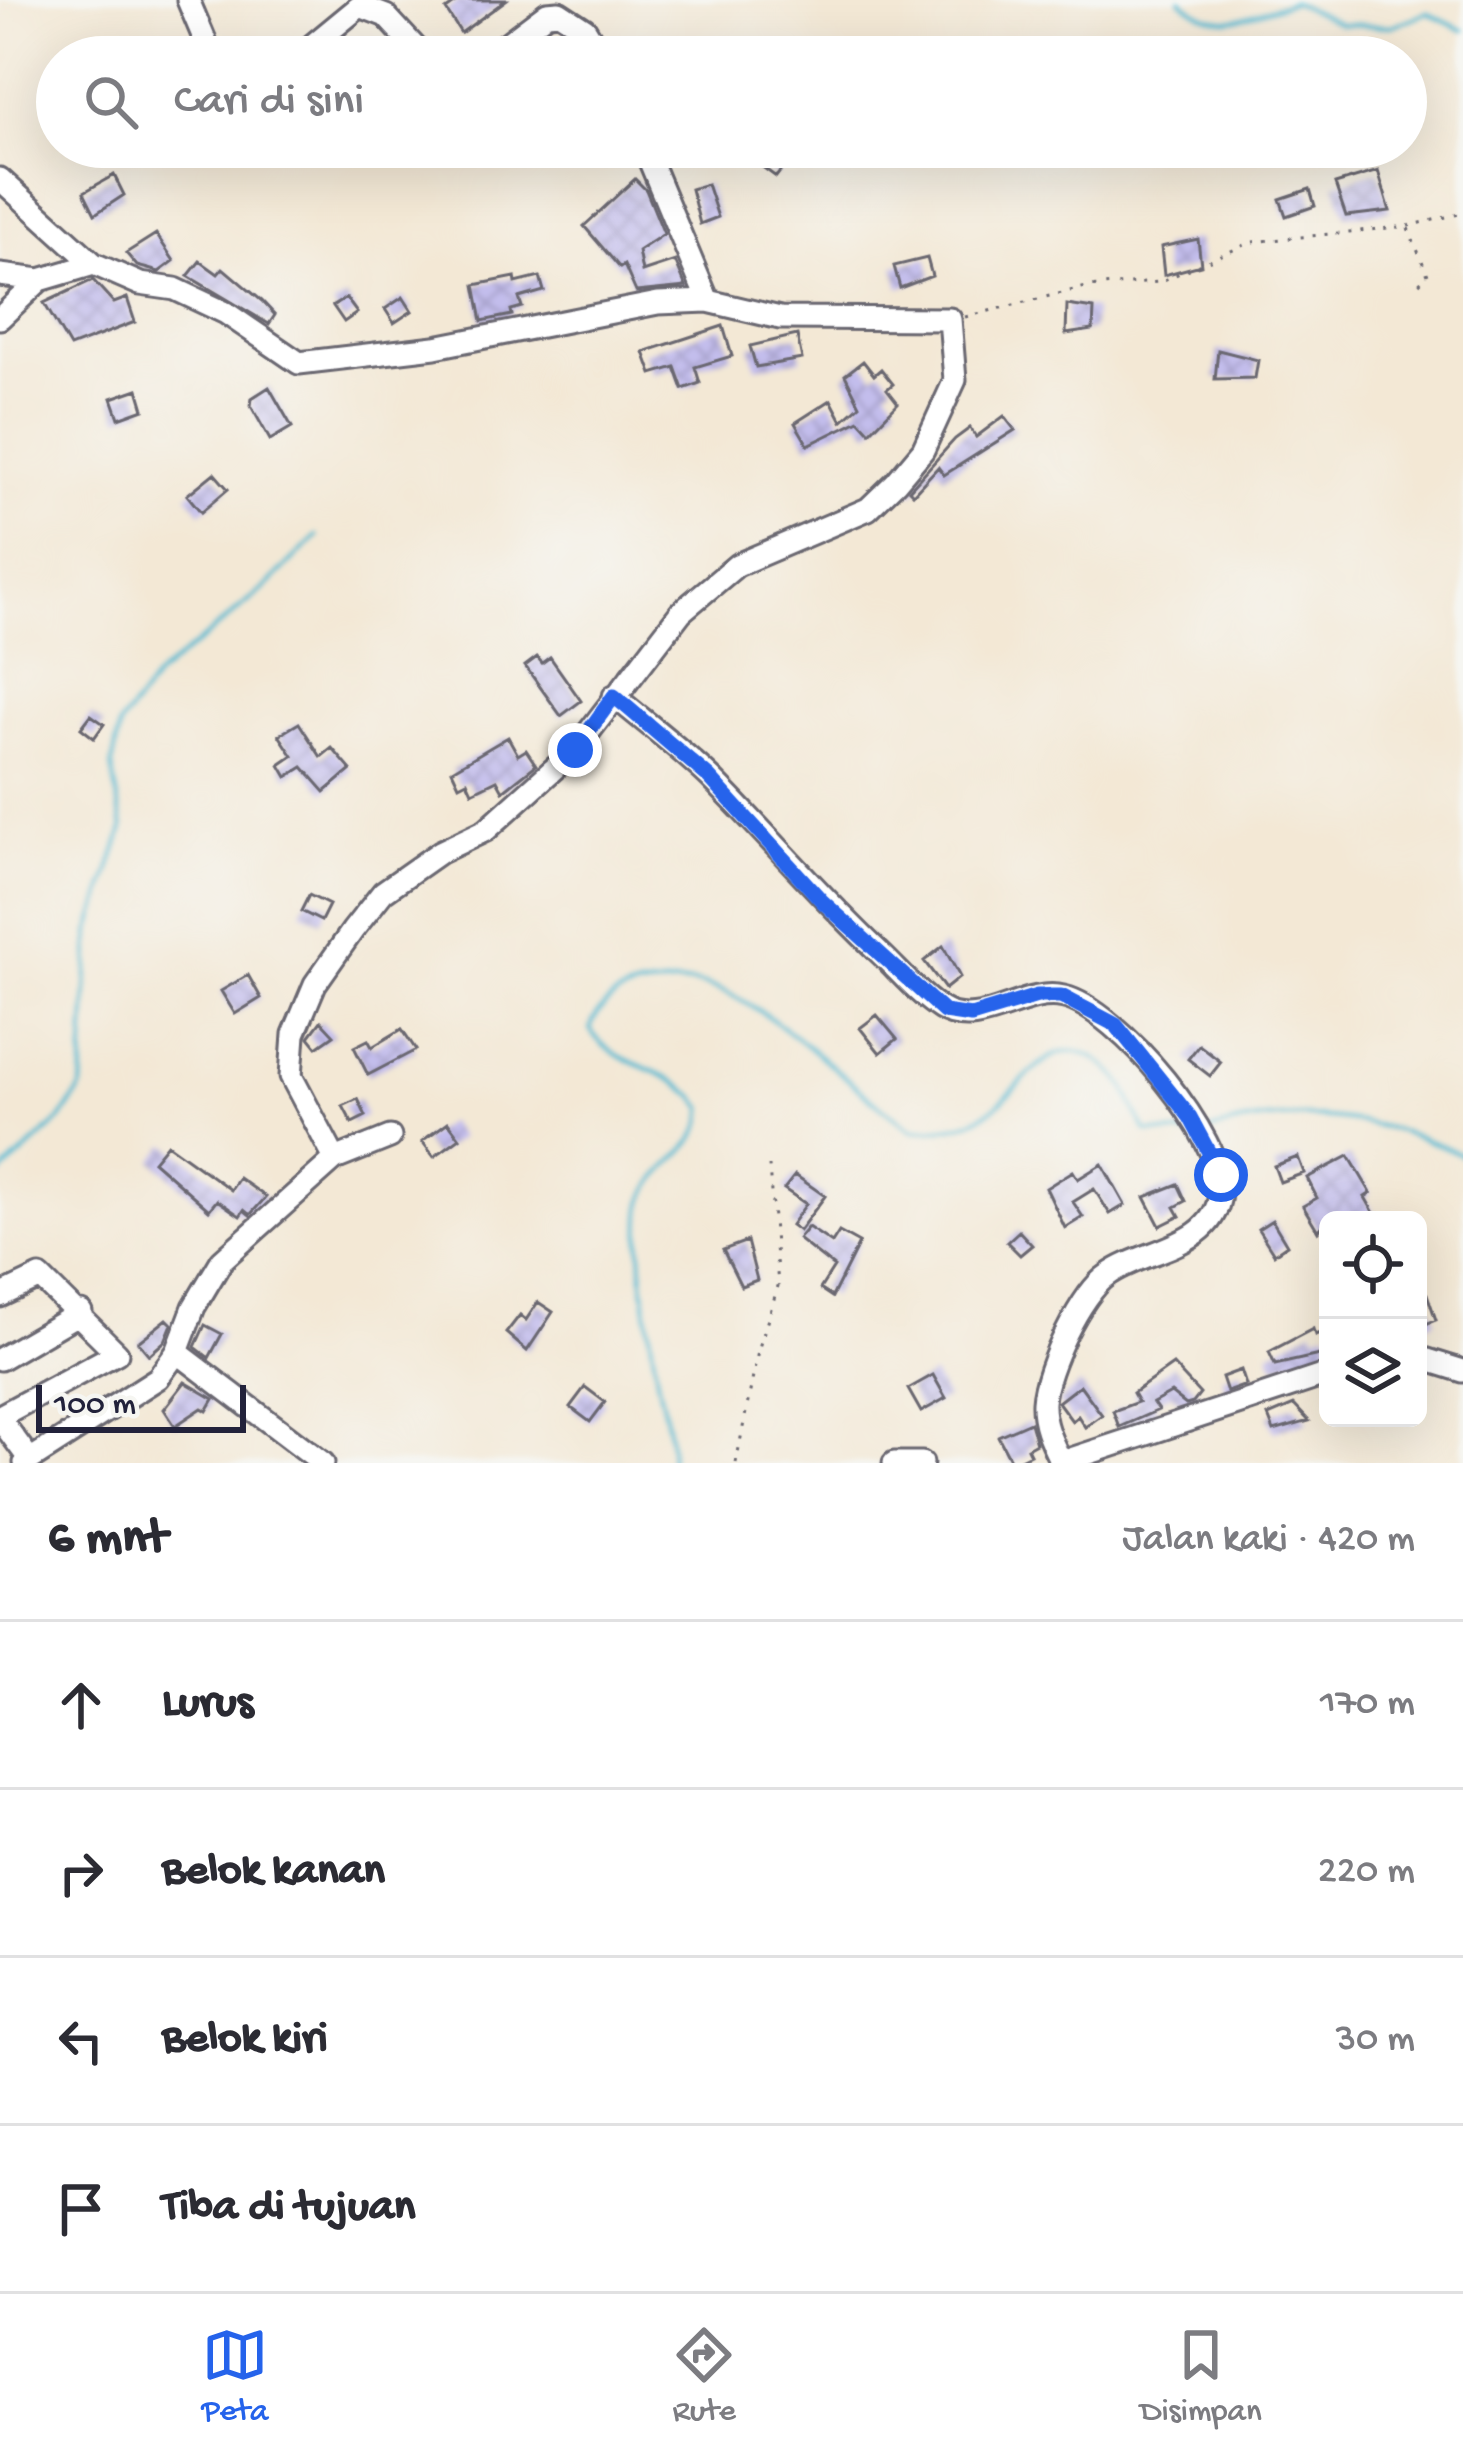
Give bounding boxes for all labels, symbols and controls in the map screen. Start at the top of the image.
search box [36,36,1427,168]
icon: search [78,69,144,135]
text: Cari di sini [174,76,364,129]
route end [548,723,602,777]
route start [1194,1148,1248,1202]
map controls [1319,1211,1427,1427]
button: locate [1319,1211,1427,1319]
button: layers [1319,1319,1427,1427]
scale bar [36,1379,246,1432]
text: 100 m [54,1387,136,1425]
text: 6 mnt [48,1511,167,1571]
text: Jalan kaki · 420 m [1122,1518,1415,1564]
icon: ahead [48,1672,114,1738]
text: Lurus [162,1678,253,1731]
text: 170 m [1320,1682,1415,1728]
icon: right [48,1840,114,1906]
text: Belok kanan [162,1846,385,1899]
text: 220 m [1318,1850,1415,1896]
icon: left [48,2008,114,2074]
text: Belok kiri [162,2014,328,2067]
text: 30 m [1336,2018,1415,2064]
icon: arrive [48,2176,114,2242]
text: Tiba di tujuan [162,2182,415,2235]
tab: Peta [201,2322,268,2432]
tab: Rute [671,2322,737,2432]
tab: Disimpan [1140,2322,1262,2432]

